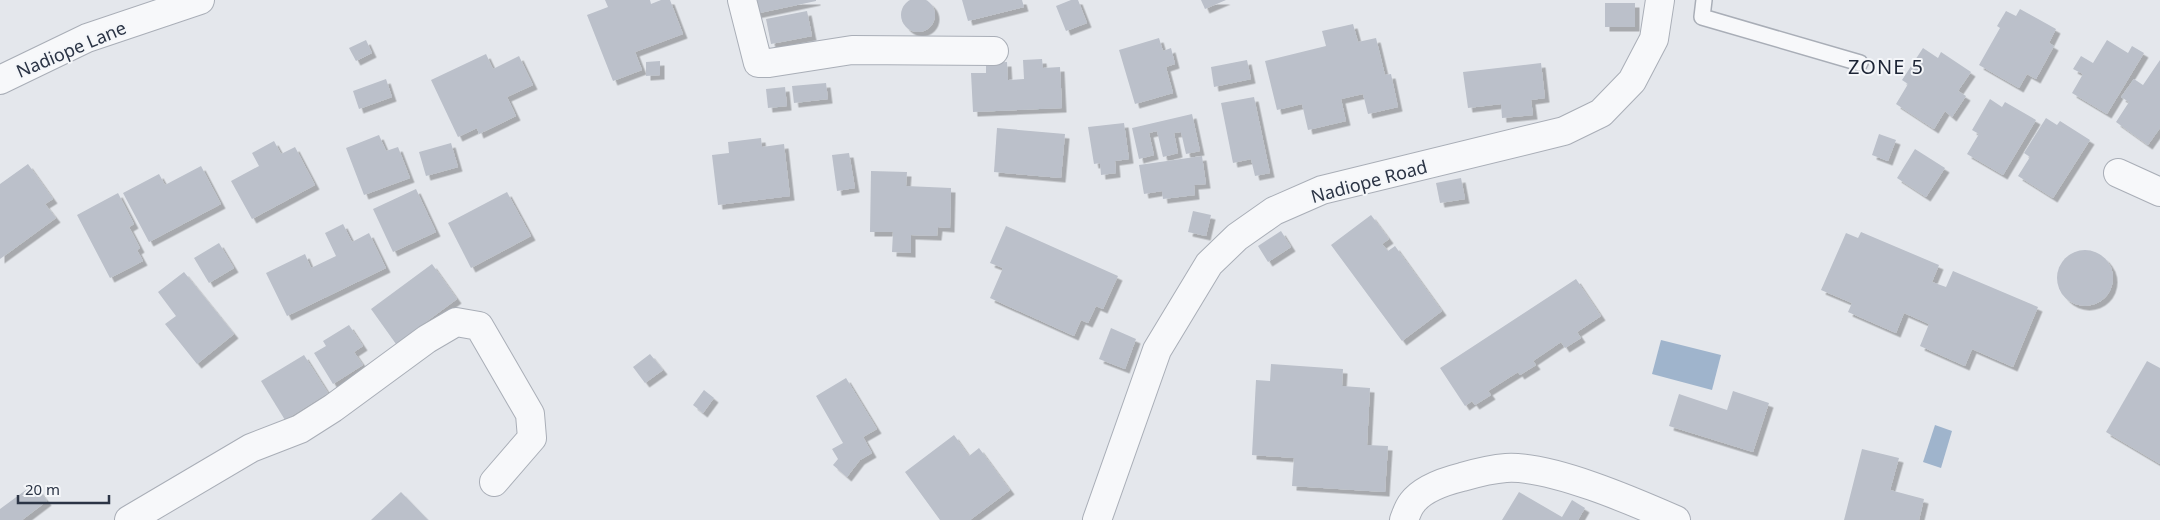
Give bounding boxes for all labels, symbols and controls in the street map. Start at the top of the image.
street label: Nadiope Lane [12,15,130,83]
district label: ZONE 5 [1848,53,1924,80]
street label: Nadiope Road [1308,154,1430,208]
scale bar [18,472,109,504]
text: 20 m [25,479,60,499]

